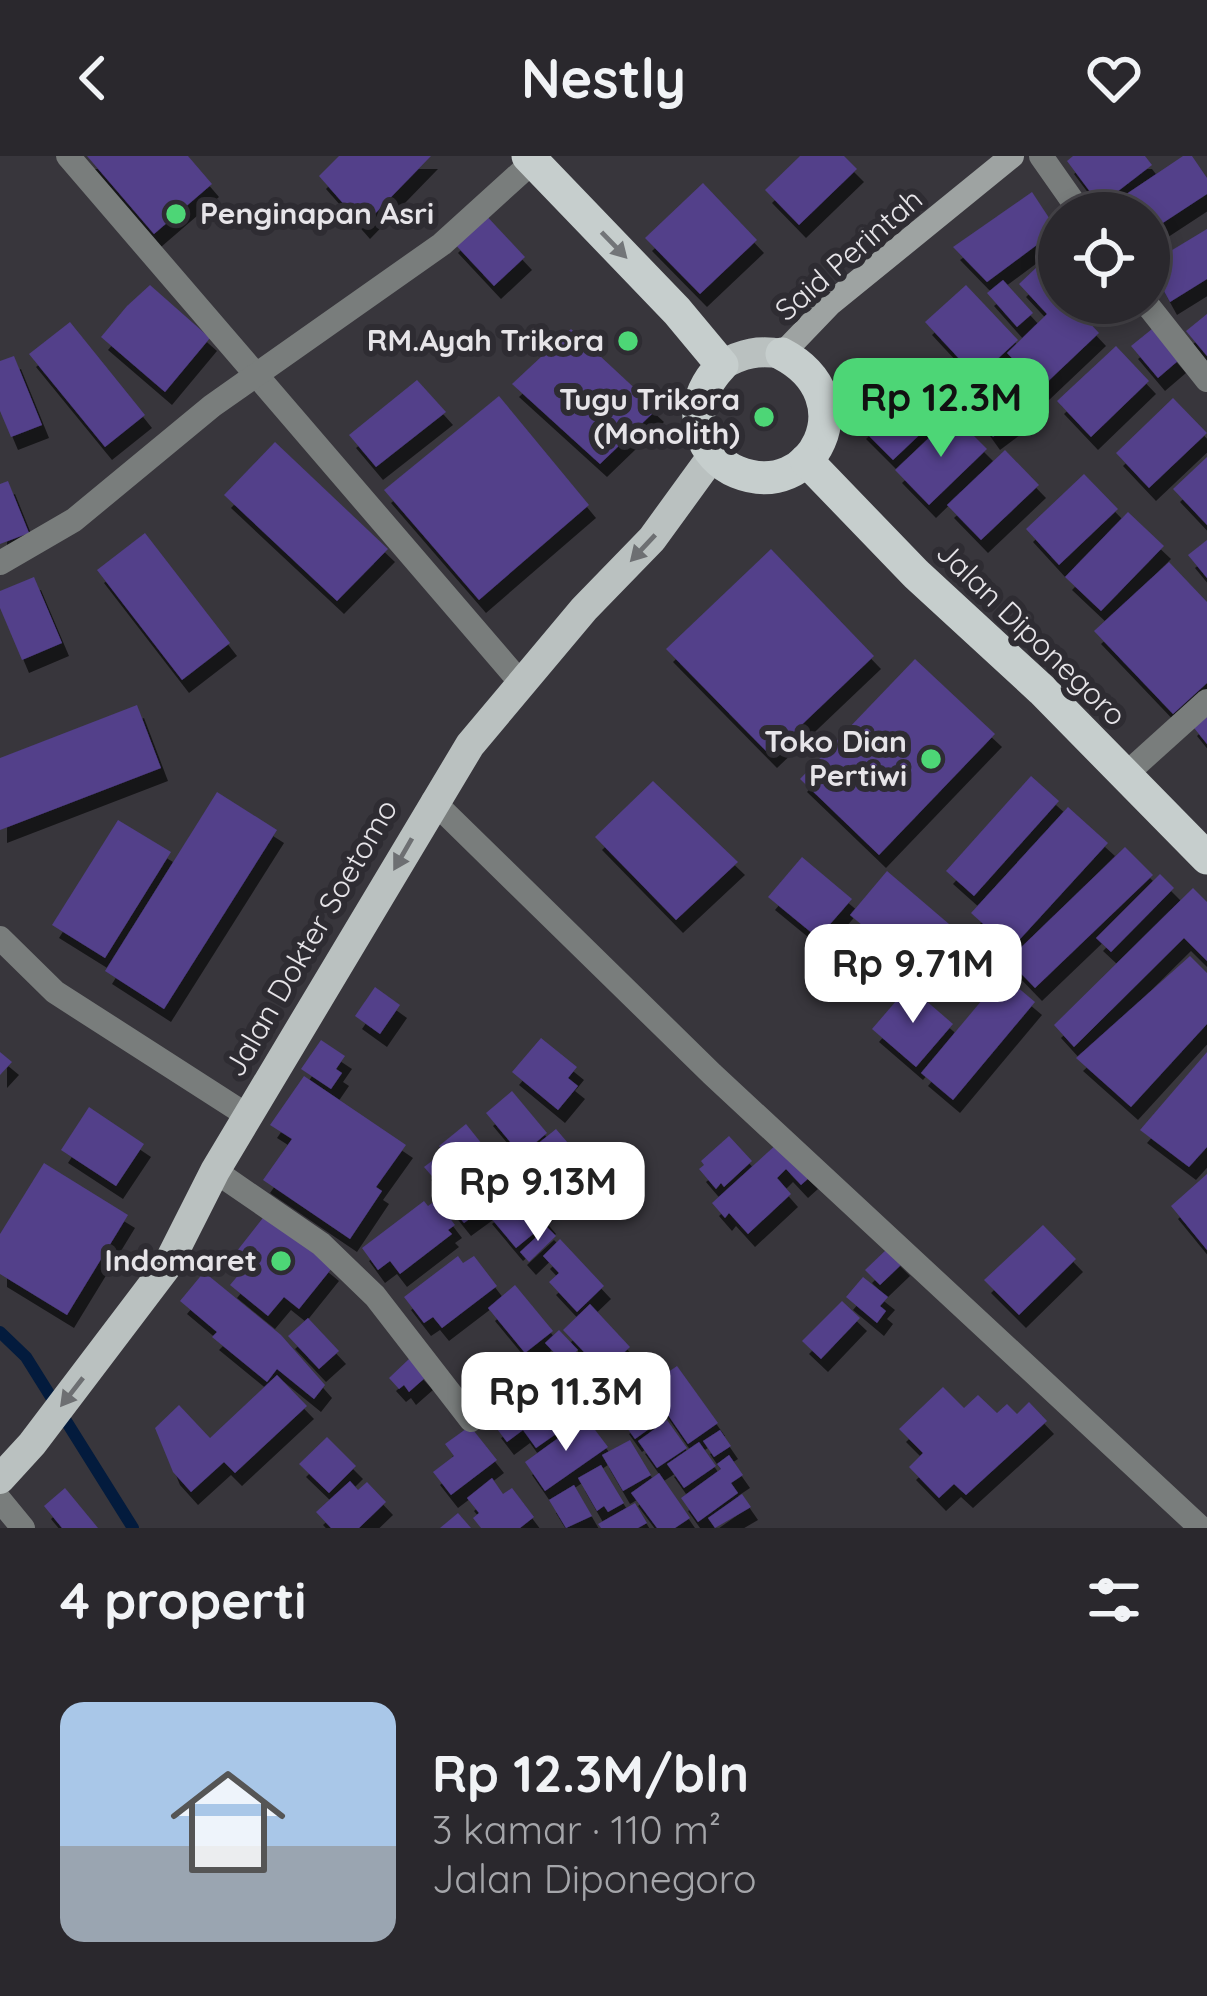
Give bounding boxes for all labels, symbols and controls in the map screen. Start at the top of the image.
text: Nestly [521,44,686,112]
icon: back [60,45,126,111]
icon: heart [1081,45,1147,111]
street label: Said Perintah [767,180,930,329]
map controls [1038,192,1170,324]
button: locate [1038,192,1170,324]
place label: Penginapan Asri [200,194,434,232]
marker: Penginapan Asri [163,201,189,227]
one-way arrow [599,231,627,260]
place label: RM.Ayah Trikora [367,321,604,359]
marker: RM.Ayah Trikora [615,328,641,354]
pin: Rp 12.3M [817,358,1065,460]
text: Rp 12.3M [860,372,1022,421]
place label: Tugu Trikora (Monolith) [559,380,740,452]
marker: Tugu Trikora (Monolith) [751,404,777,430]
one-way arrow [630,533,657,562]
street label: Jalan Diponegoro [929,533,1135,734]
place label: Toko Dian Pertiwi [764,722,907,794]
marker: Toko Dian Pertiwi [918,746,944,772]
street label: Jalan Dokter Soetomo [215,792,405,1083]
one-way arrow [393,837,414,870]
pin: Rp 9.71M [789,924,1037,1026]
text: Rp 9.71M [832,938,994,987]
pin: Rp 9.13M [414,1142,662,1244]
text: Rp 9.13M [459,1156,617,1205]
place label: Indomaret [104,1241,257,1279]
marker: Indomaret [268,1248,294,1274]
pin: Rp 11.3M [442,1352,690,1454]
text: Rp 11.3M [488,1366,644,1415]
one-way arrow [60,1377,85,1408]
icon: filters [1081,1567,1147,1633]
text: 4 properti [60,1568,306,1632]
text: Rp 12.3M/bln [432,1741,749,1805]
icon: home [156,1750,300,1894]
text: 3 kamar · 110 m² [432,1805,721,1854]
text: Jalan Diponegoro [432,1854,757,1903]

